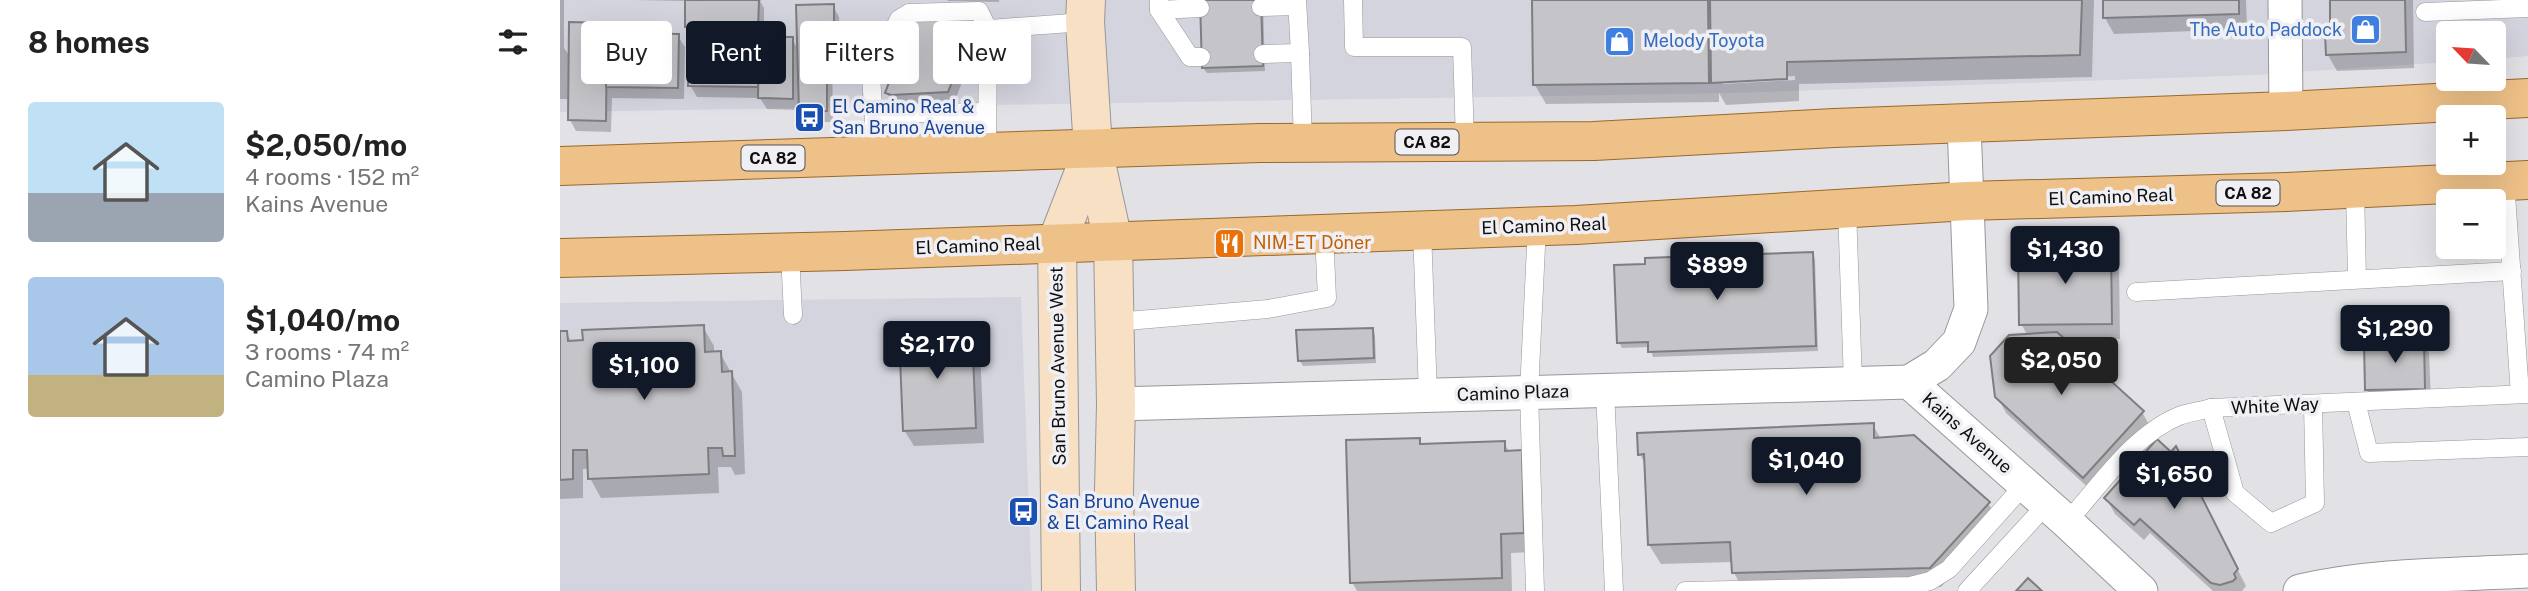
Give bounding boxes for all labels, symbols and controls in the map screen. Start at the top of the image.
shop icon: The Auto Paddock [2348,13,2382,47]
place label: The Auto Paddock [2190,19,2342,40]
chip: Buy [581,21,672,84]
chip: Rent [686,21,786,84]
chip: Filters [800,21,919,84]
chip: New [933,21,1031,84]
north arrow [2436,21,2506,91]
map controls [2436,21,2506,259]
icon: filters [494,23,532,61]
text: 8 homes [28,24,150,60]
shop icon: Melody Toyota [1603,24,1637,58]
place label: Melody Toyota [1643,30,1764,51]
place label: El Camino Real & San Bruno Avenue [832,96,985,138]
bus stop icon: El Camino Real & San Bruno Avenue [792,100,826,134]
button: + [2436,105,2506,175]
text: $2,050/mo [245,127,407,163]
icon: home [84,130,168,214]
road number: CA 82 [1396,130,1458,154]
road number: CA 82 [742,146,804,170]
text: 4 rooms · 152 m² [245,163,419,190]
road number: CA 82 [2216,181,2280,206]
street label: El Camino Real [2048,184,2174,209]
button: − [2436,189,2506,259]
text: Kains Avenue [245,190,388,217]
street label: El Camino Real [1481,213,1607,238]
restaurant icon: NIM-ET Döner [1213,226,1247,260]
pin: $1,430 [2008,226,2122,286]
place label: NIM-ET Döner [1253,232,1371,253]
street label: El Camino Real [915,233,1041,258]
text: $1,430 [2027,235,2103,262]
pin: $899 [1676,243,1758,302]
text: $899 [1686,251,1748,278]
street label: San Bruno Avenue West [1045,266,1070,466]
text: $1,040/mo [245,302,400,338]
icon: home [84,305,168,389]
pin: $1,290 [2338,306,2452,365]
text: $1,290 [2357,314,2433,341]
pin: $2,170 [880,322,994,381]
text: $2,170 [899,330,975,357]
text: 3 rooms · 74 m² [245,338,409,365]
pin: $2,050 [2004,338,2118,397]
pin: $1,100 [587,342,701,402]
text: $2,050 [2020,346,2102,373]
text: $1,100 [608,351,680,378]
text: Camino Plaza [245,365,389,392]
street label: Camino Plaza [1456,380,1570,405]
street label: Kains Avenue [1918,388,2017,477]
street label: White Way [2230,393,2320,418]
pin: $1,040 [1749,438,1863,497]
text: $1,040 [1768,446,1844,473]
pin: $1,650 [2117,452,2231,511]
text: $1,650 [2135,460,2213,487]
place label: San Bruno Avenue & El Camino Real [1047,491,1200,533]
bus stop icon: San Bruno Avenue & El Camino Real [1007,495,1041,529]

